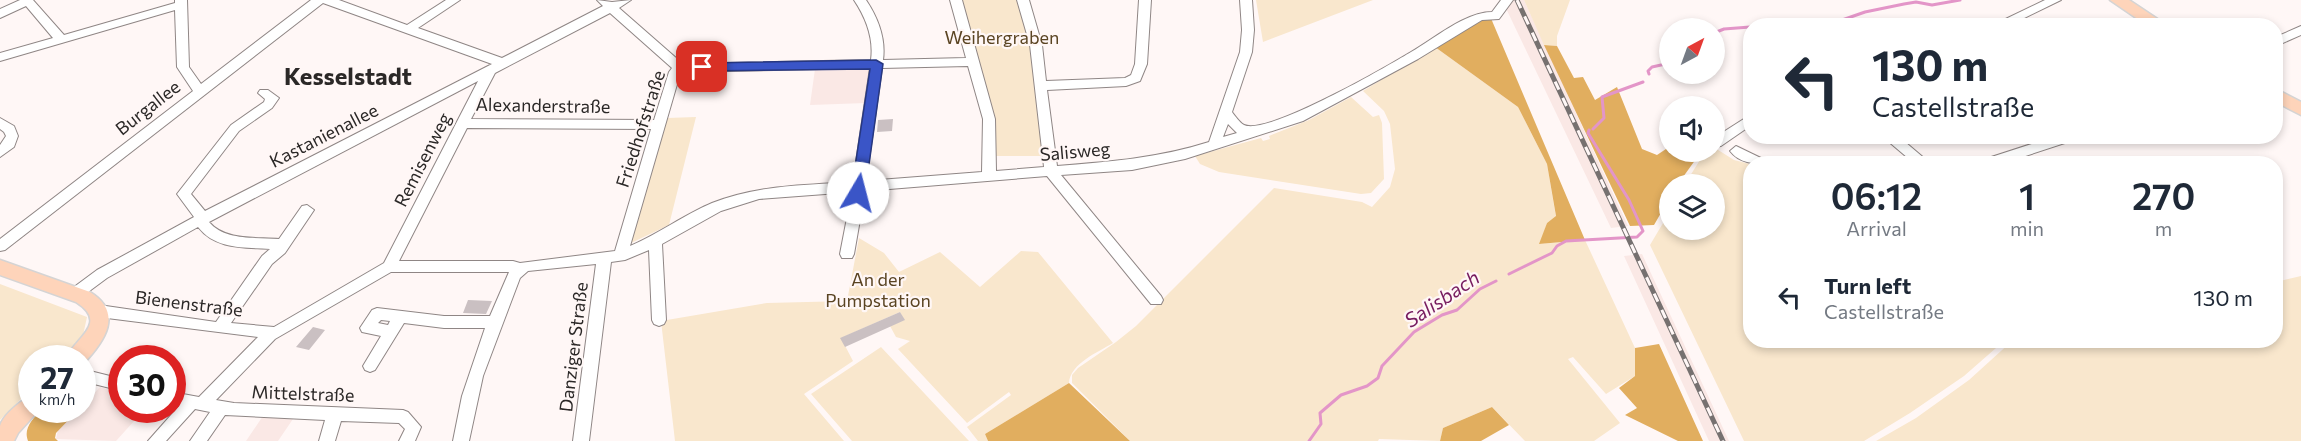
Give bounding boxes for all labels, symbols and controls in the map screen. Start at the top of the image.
north arrow [1659,18,1725,84]
map controls [1659,18,1725,240]
park label: Weihergraben [945,26,1059,48]
text: 130 m [1872,38,1988,90]
pin [676,41,727,92]
icon: left [1773,42,1851,120]
icon: arrive [685,50,718,83]
district label: Kesselstadt [284,61,412,90]
street label: Friedhofstraße [611,67,669,190]
street label: Burgallee [111,75,184,139]
text: Castellstraße [1872,90,2034,123]
street label: Alexanderstraße [475,93,611,117]
button: sound [1659,96,1725,162]
street label: Kastanienallee [266,98,381,172]
street label: Remisenweg [389,109,455,210]
street label: Salisweg [1039,137,1111,165]
position arrow [826,161,890,225]
text: 06:12 [1831,173,1922,217]
text: 1 [2019,173,2035,217]
text: 270 [2132,173,2195,217]
button: layers [1659,174,1725,240]
text: Arrival [1846,216,1907,240]
text: min [2010,216,2044,240]
text: m [2155,216,2172,240]
water label: Salisbach [1399,264,1483,332]
park label: An der Pumpstation [825,268,931,311]
text: Turn left [1824,272,1911,299]
street label: Danziger Straße [554,281,592,413]
icon: left [1773,281,1806,314]
text: 130 m [2193,284,2253,311]
street label: Bienenstraße [134,285,244,321]
text: Castellstraße [1824,299,1944,323]
speed limit sign: 30 [108,345,186,423]
text: 27 [40,358,74,395]
street label: Mittelstraße [251,380,355,406]
text: km/h [39,390,75,408]

